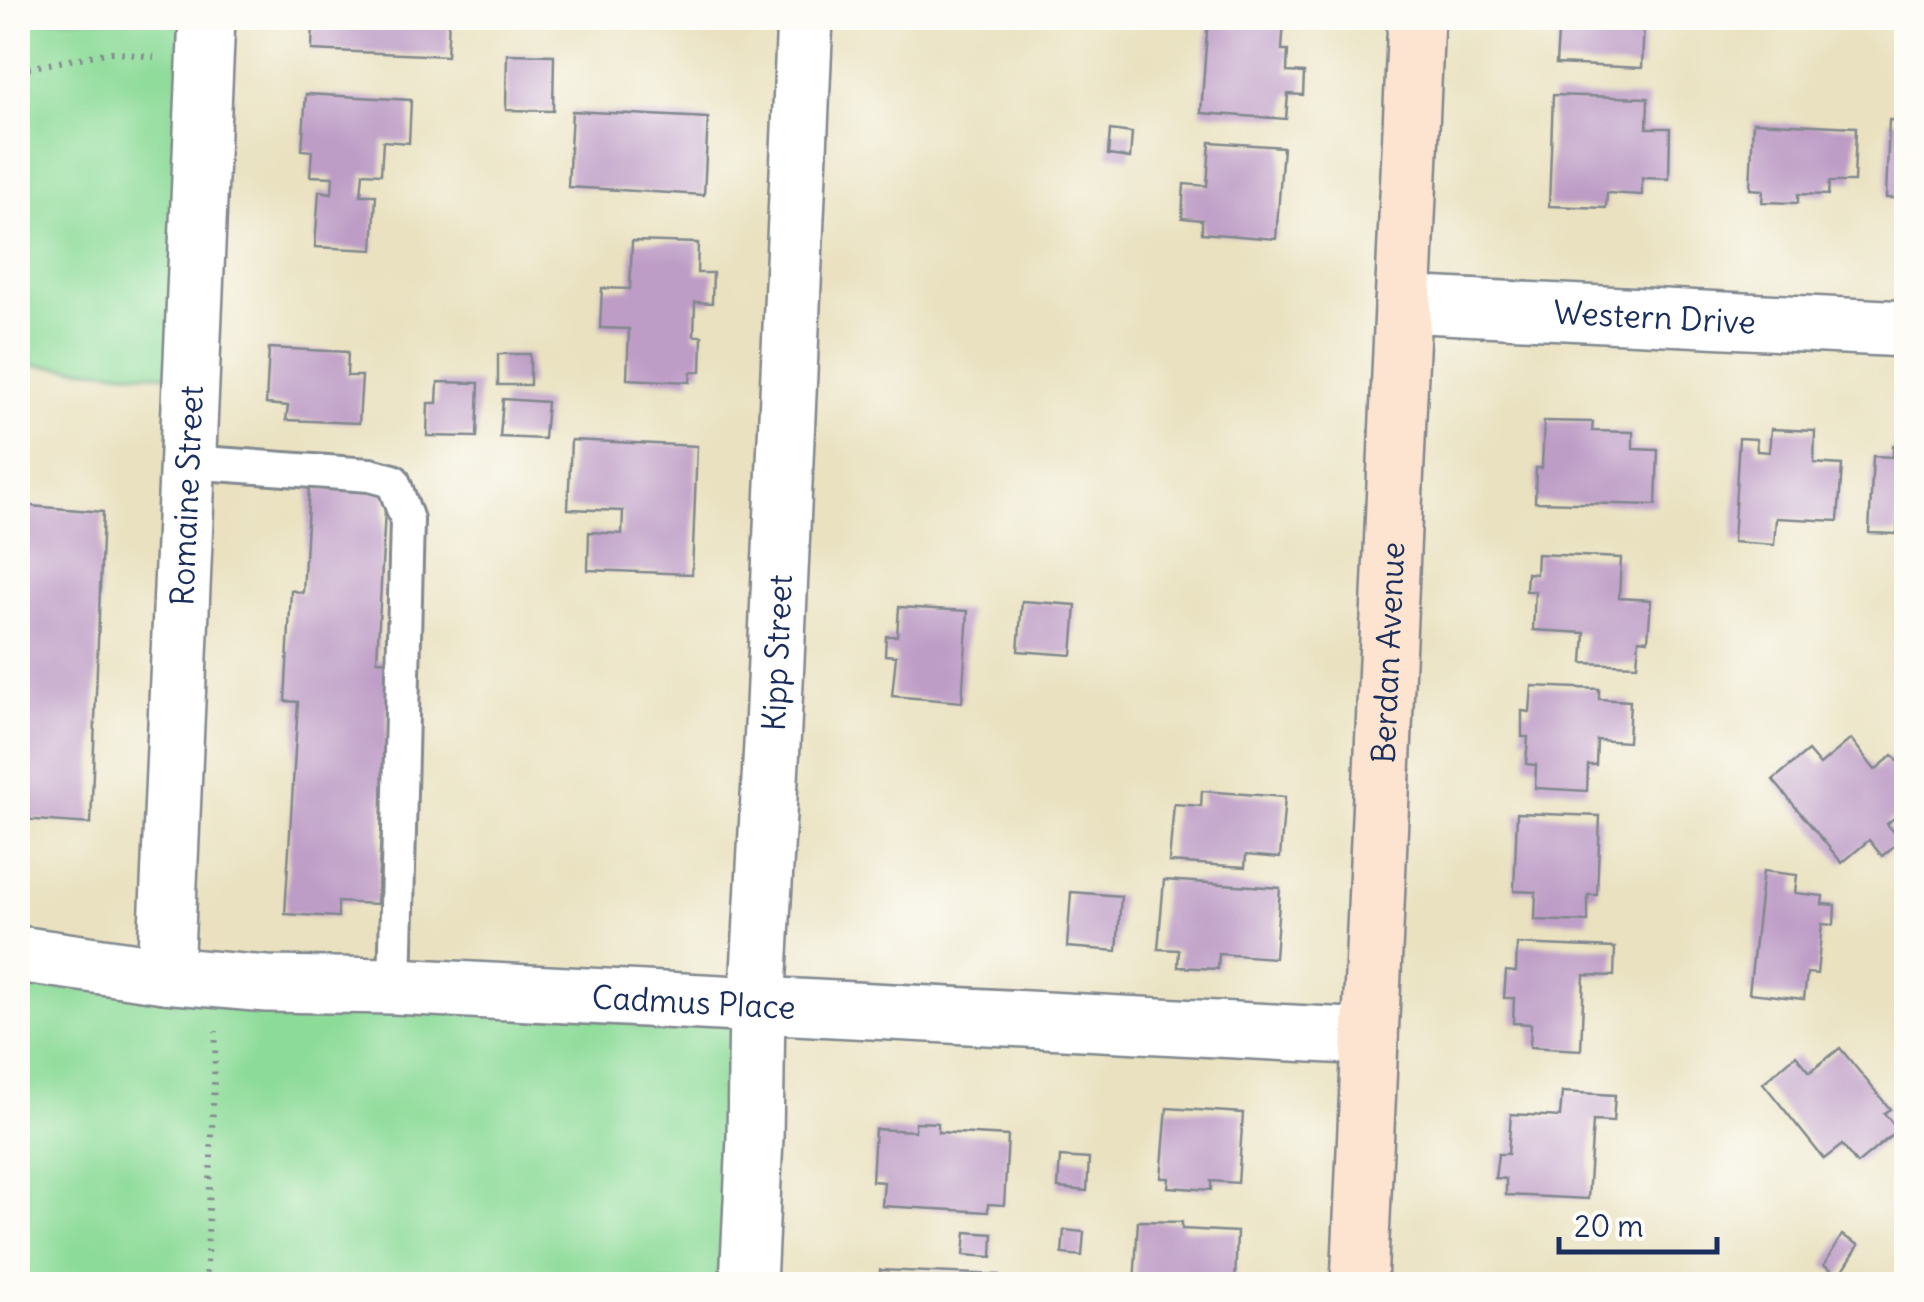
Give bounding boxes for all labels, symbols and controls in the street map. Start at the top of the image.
street label: Western Drive [1553,291,1757,342]
street label: Romaine Street [161,384,211,606]
street label: Berdan Avenue [1362,541,1413,764]
street label: Kipp Street [752,573,800,732]
street label: Cadmus Place [591,976,797,1027]
scale bar [1559,1192,1716,1254]
text: 20 m [1574,1207,1644,1245]

